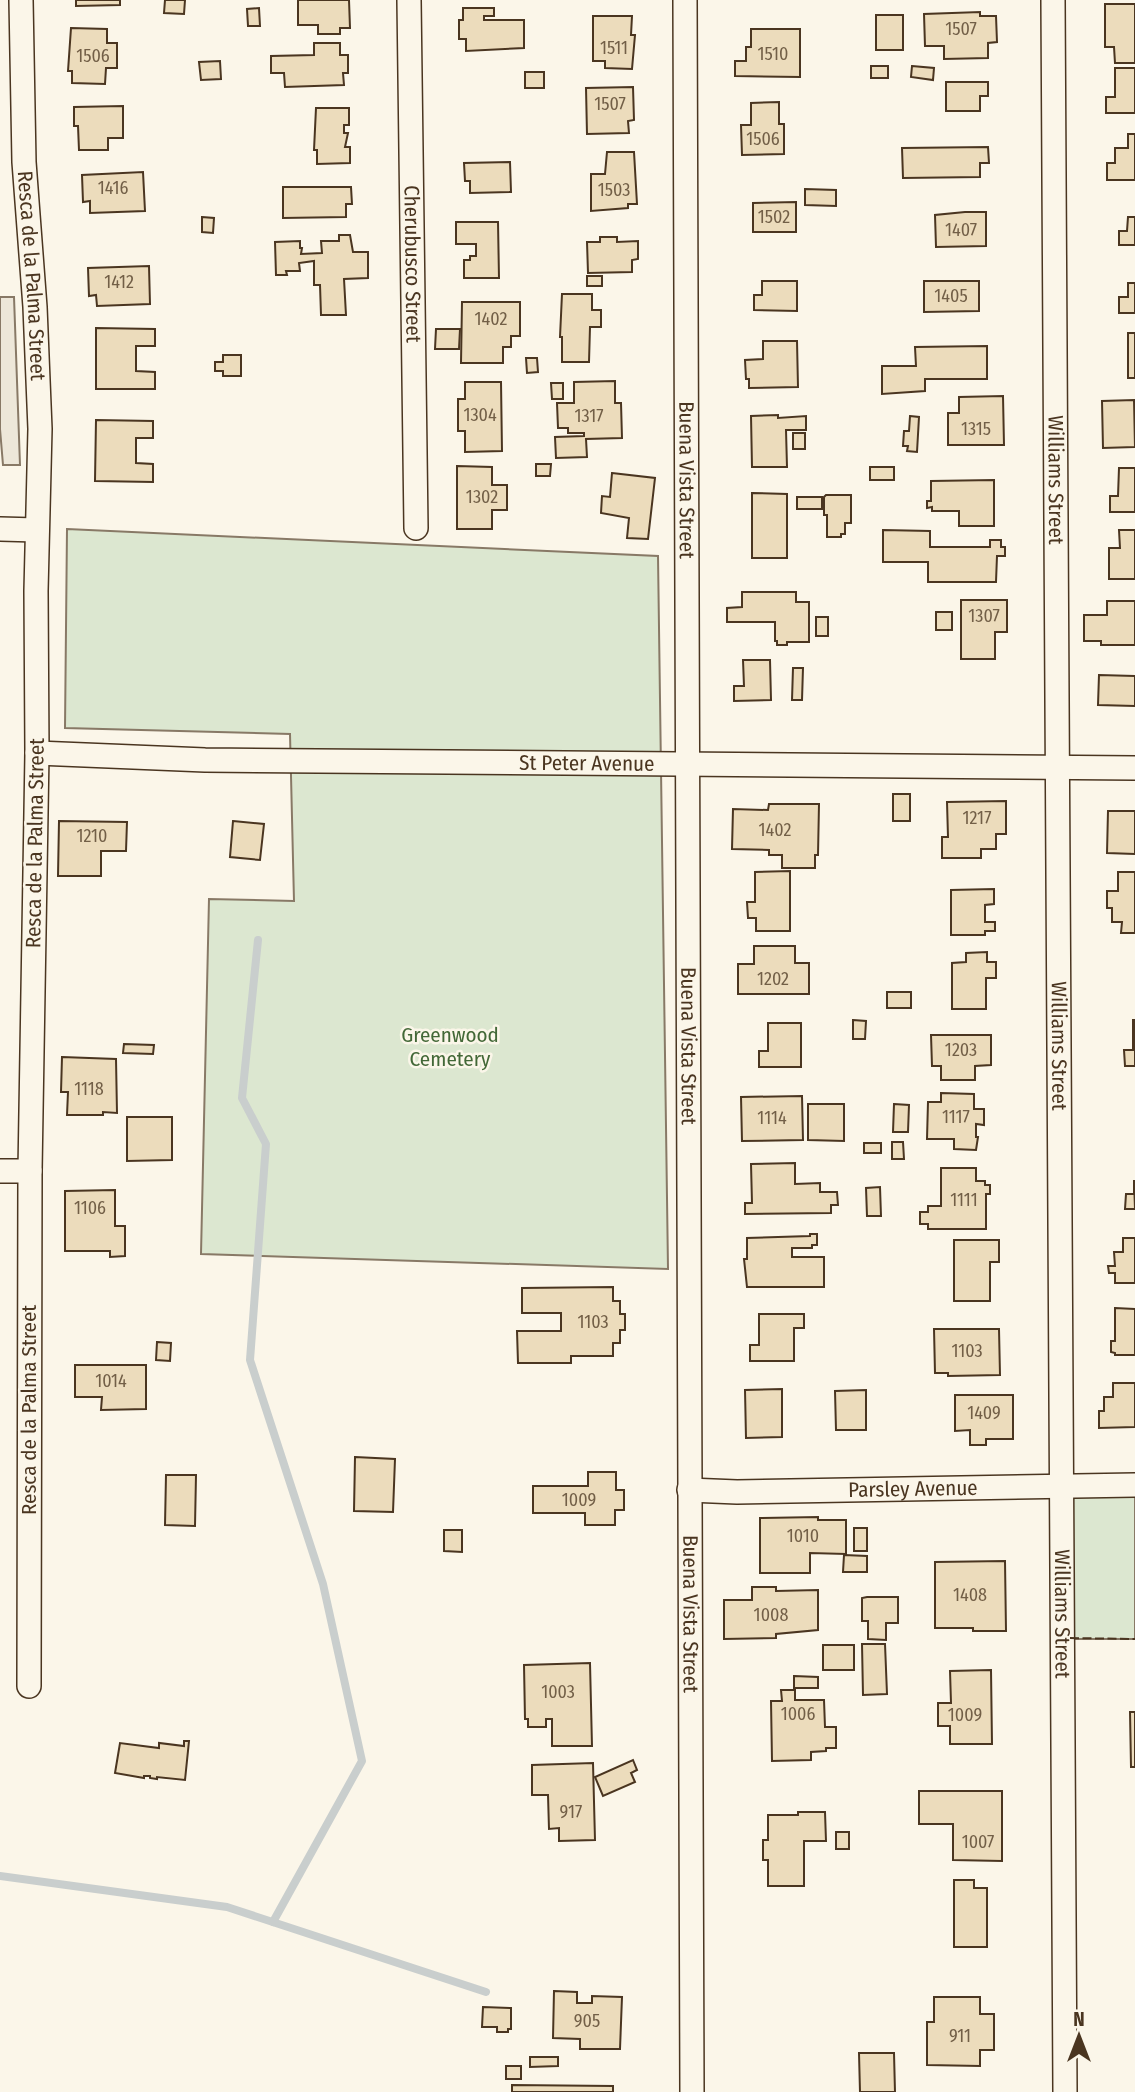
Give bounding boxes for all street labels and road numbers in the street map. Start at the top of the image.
street label: Resca de la Palma Street [12,170,51,381]
street label: Cherubusco Street [398,185,427,343]
street label: Buena Vista Street [673,401,700,559]
street label: Williams Street [1042,415,1069,545]
street label: Resca de la Palma Street [20,738,50,948]
street label: St Peter Avenue [519,750,655,777]
street label: Buena Vista Street [675,967,702,1125]
street label: Williams Street [1046,981,1072,1111]
street label: Resca de la Palma Street [16,1305,42,1515]
street label: Parsley Avenue [848,1475,978,1503]
street label: Buena Vista Street [677,1535,704,1693]
street label: Williams Street [1049,1549,1076,1679]

